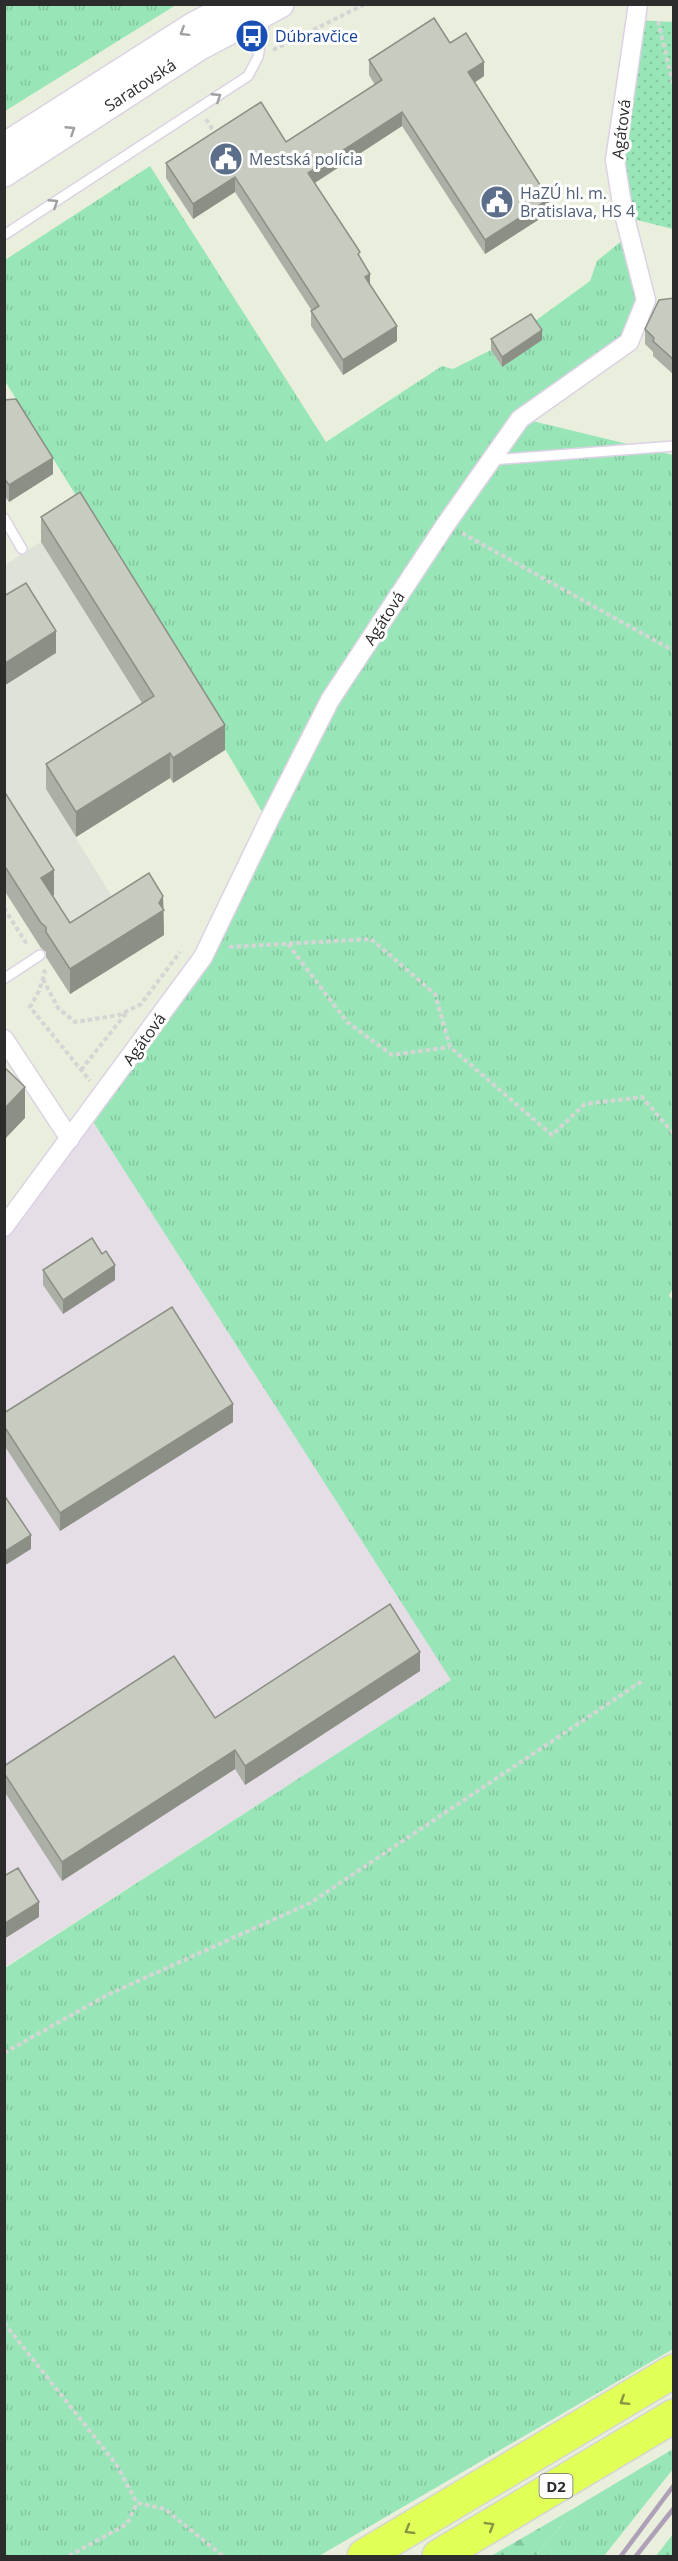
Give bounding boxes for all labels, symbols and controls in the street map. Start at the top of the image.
bus stop icon: Dúbravčice [234,18,270,54]
one-way arrow [180,25,191,36]
place label: Dúbravčice [275,25,358,47]
street label: Saratovská [100,54,180,116]
one-way arrow [211,92,221,104]
street label: Agátová [606,98,636,160]
one-way arrow [65,125,75,137]
public building icon: Mestská polícia [208,141,244,177]
place label: Mestská polícia [249,148,363,170]
place label: HaZÚ hl. m. Bratislava, HS 4 [520,182,635,222]
public building icon: HaZÚ hl. m. Bratislava, HS 4 [479,184,515,220]
one-way arrow [47,199,58,210]
street label: Agátová [358,587,410,649]
street label: Agátová [117,1008,171,1070]
one-way arrow [620,2394,630,2406]
road number: D2 [540,2474,572,2498]
one-way arrow [484,2522,494,2534]
one-way arrow [405,2523,415,2535]

